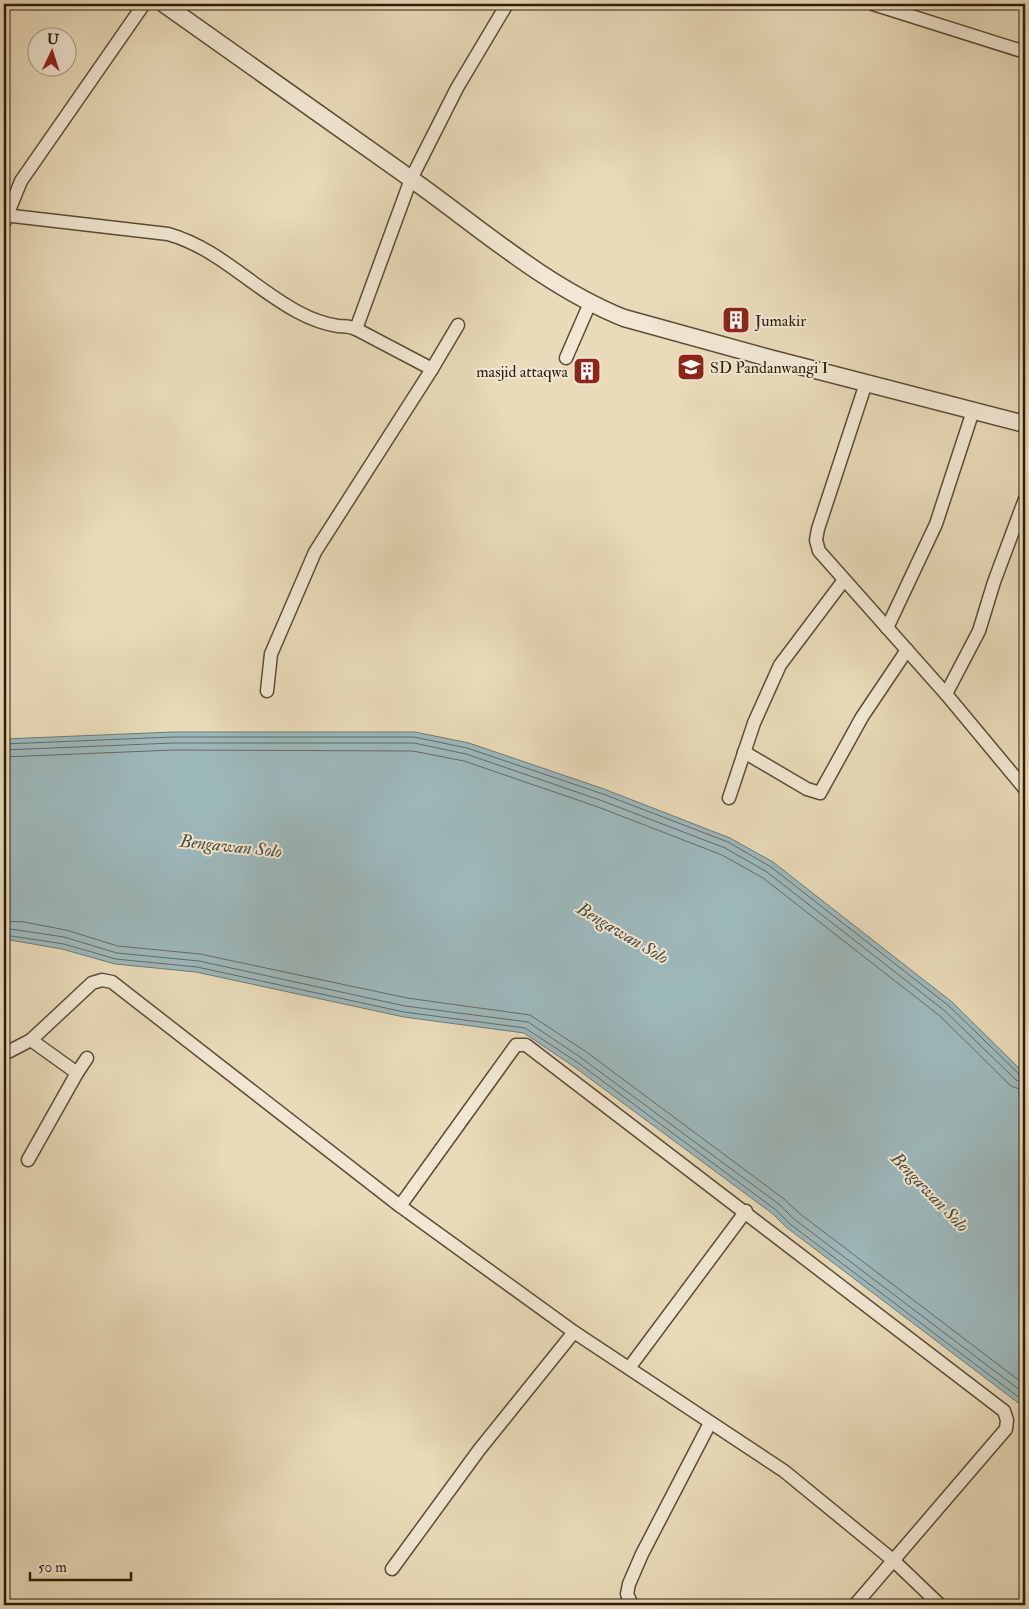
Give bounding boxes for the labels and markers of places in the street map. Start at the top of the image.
building icon: Jumakir [721,305,751,335]
place label: Jumakir [754,311,806,332]
school or university icon: SD Pandanwangi I [676,352,706,382]
building icon: masjid attaqwa [572,356,602,386]
place label: SD Pandanwangi I [710,358,828,378]
place label: masjid attaqwa [476,362,568,382]

